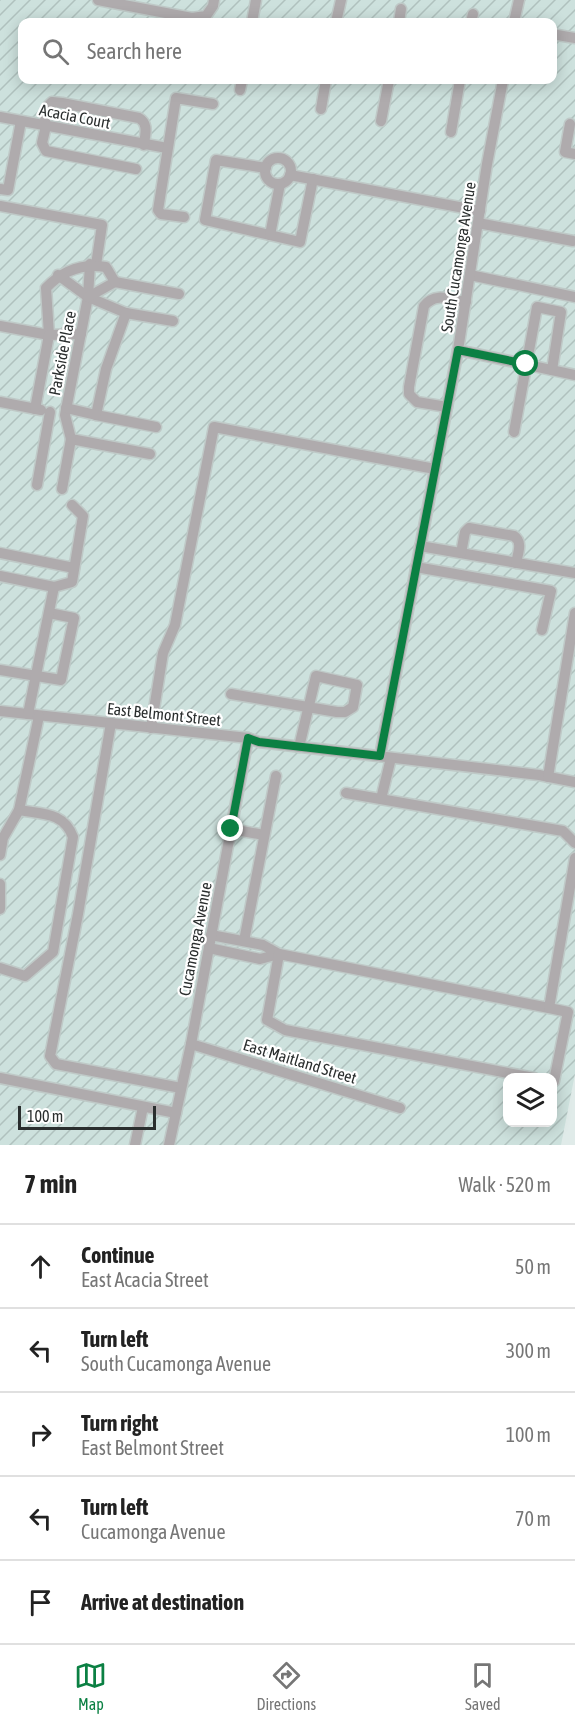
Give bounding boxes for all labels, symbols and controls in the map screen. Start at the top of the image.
search box [18,18,557,84]
icon: search [39,35,72,68]
text: Search here [87,38,182,64]
street label: Acacia Court [38,100,112,132]
street label: South Cucamonga Avenue [437,180,480,334]
street label: Parkside Place [45,309,79,397]
route start [512,350,538,376]
street label: East Belmont Street [106,699,222,729]
route end [217,815,243,841]
street label: Cucamonga Avenue [175,881,216,998]
street label: East Maitland Street [241,1035,359,1087]
map controls [503,1073,557,1127]
button: layers [503,1073,557,1127]
scale bar [18,1103,156,1130]
text: 100 m [27,1107,63,1125]
text: 7 min [24,1169,77,1199]
text: Walk · 520 m [459,1173,551,1196]
text: Continue [81,1242,155,1268]
icon: ahead [24,1250,57,1283]
text: 50 m [515,1255,551,1278]
text: East Acacia Street [81,1268,209,1291]
text: Turn left [81,1326,148,1352]
icon: left [24,1334,57,1367]
text: 300 m [506,1339,551,1362]
text: South Cucamonga Avenue [81,1352,271,1375]
text: Turn right [81,1410,158,1436]
icon: right [24,1418,57,1451]
text: 100 m [506,1423,551,1446]
text: East Belmont Street [81,1436,224,1459]
text: Turn left [81,1494,148,1520]
icon: left [24,1502,57,1535]
text: 70 m [515,1507,551,1530]
text: Cucamonga Avenue [81,1520,225,1543]
icon: arrive [24,1586,57,1619]
text: Arrive at destination [81,1589,244,1615]
tab: Map [74,1659,107,1713]
tab: Directions [256,1659,316,1713]
tab: Saved [465,1659,500,1713]

